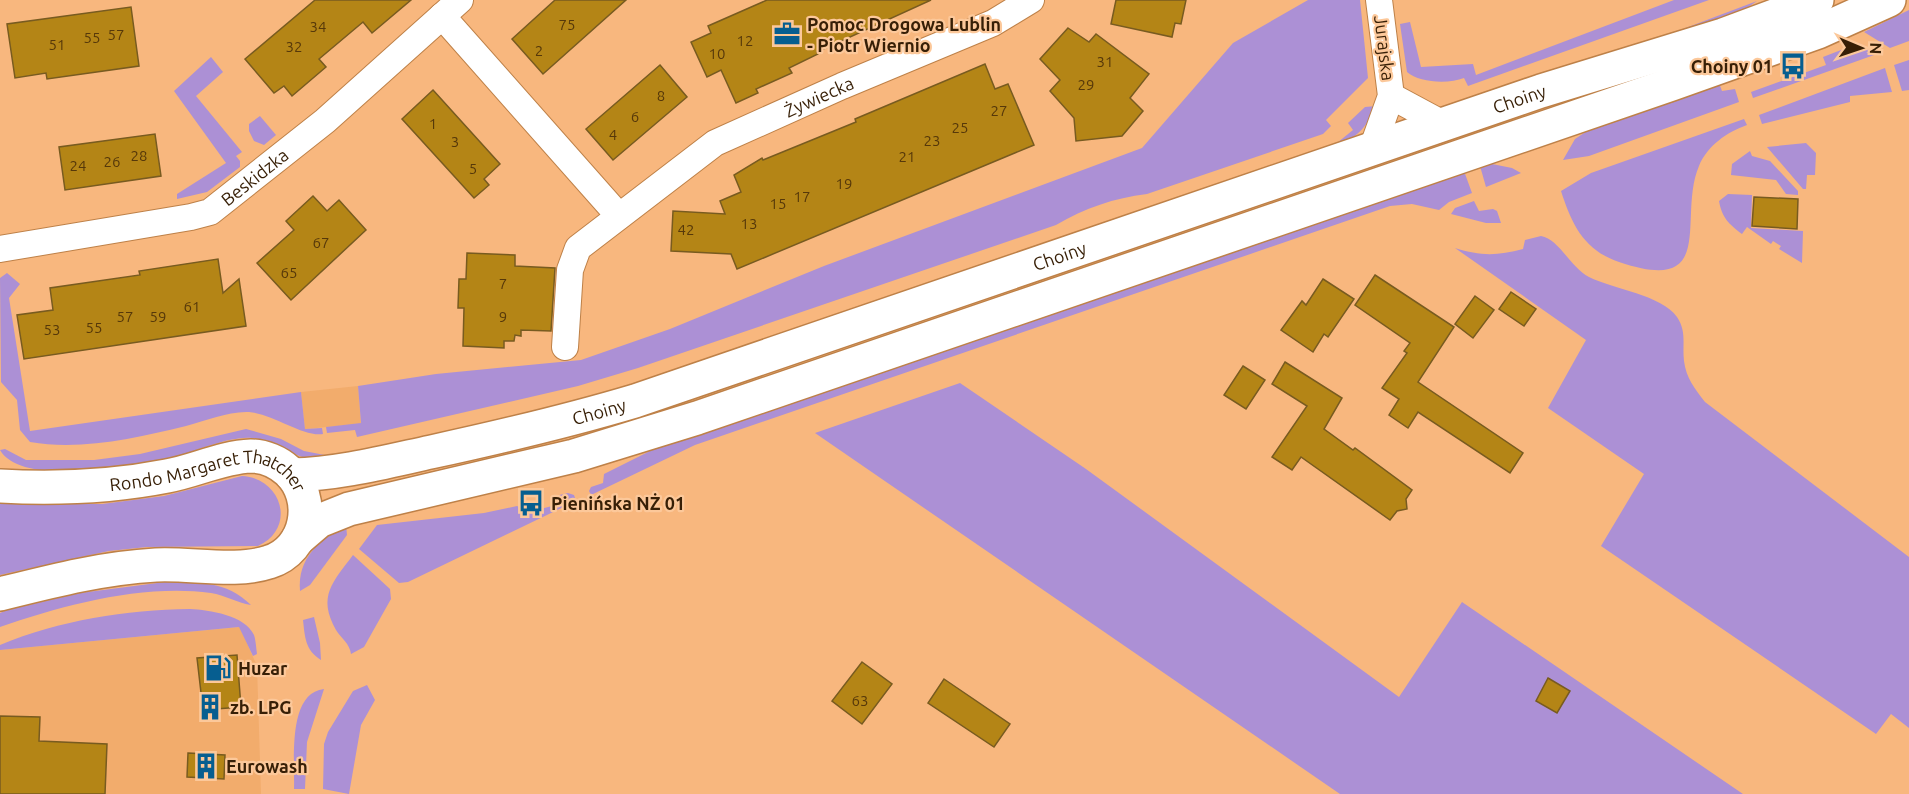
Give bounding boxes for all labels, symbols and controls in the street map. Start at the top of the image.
place label: Pomoc Drogowa Lublin - Piotr Wiernio [807,14,1001,55]
street label: Jurajska [1371,14,1399,82]
house number: 75 [559,16,575,33]
house number: 34 [310,18,326,35]
north arrow [1831,18,1891,78]
office icon: Pomoc Drogowa Lublin - Piotr Wiernio [772,19,802,49]
house number: 57 [108,26,124,43]
house number: 55 [84,29,100,46]
house number: 12 [737,32,753,49]
house number: 51 [49,36,65,53]
house number: 32 [286,38,302,55]
house number: 2 [535,42,543,59]
text: N [1867,42,1885,55]
house number: 10 [709,45,725,62]
bus stop icon: Choiny 01 [1778,51,1808,81]
house number: 31 [1097,53,1113,70]
place label: Choiny 01 [1691,56,1773,76]
street label: Żywiecka [781,72,857,121]
house number: 29 [1078,76,1094,93]
street label: Choiny [1490,80,1549,117]
house number: 8 [657,87,665,104]
house number: 27 [991,102,1007,119]
house number: 6 [631,108,639,125]
house number: 1 [429,115,437,132]
house number: 25 [952,119,968,136]
house number: 4 [609,126,617,143]
house number: 23 [924,132,940,149]
house number: 3 [451,133,459,150]
street label: Beskidzka [217,144,292,209]
house number: 28 [131,147,147,164]
house number: 21 [899,148,915,165]
house number: 26 [104,153,120,170]
house number: 24 [70,157,86,174]
house number: 5 [469,160,477,177]
house number: 19 [836,175,852,192]
house number: 17 [794,188,810,205]
house number: 15 [770,195,786,212]
house number: 13 [741,215,757,232]
house number: 42 [678,221,694,238]
house number: 67 [313,234,329,251]
street label: Choiny [1030,237,1089,274]
house number: 65 [281,264,297,281]
house number: 7 [499,275,507,292]
house number: 61 [184,298,200,315]
house number: 57 [117,308,133,325]
house number: 59 [150,308,166,325]
house number: 9 [499,308,507,325]
house number: 55 [86,319,102,336]
house number: 53 [44,321,60,338]
street label: Choiny [570,394,629,428]
text: Rondo Margaret Thatcher [109,446,310,494]
street label: Rondo Margaret Thatcher [98,476,308,508]
bus stop icon: Pienińska NŻ 01 [516,488,546,518]
place label: Pienińska NŻ 01 [551,493,685,513]
fuel station icon: Huzar [203,653,233,683]
place label: Huzar [238,658,288,678]
building icon: zb. LPG [195,692,225,722]
house number: 63 [852,692,868,709]
place label: zb. LPG [230,697,292,717]
building icon: Eurowash [191,751,221,781]
place label: Eurowash [226,756,308,776]

